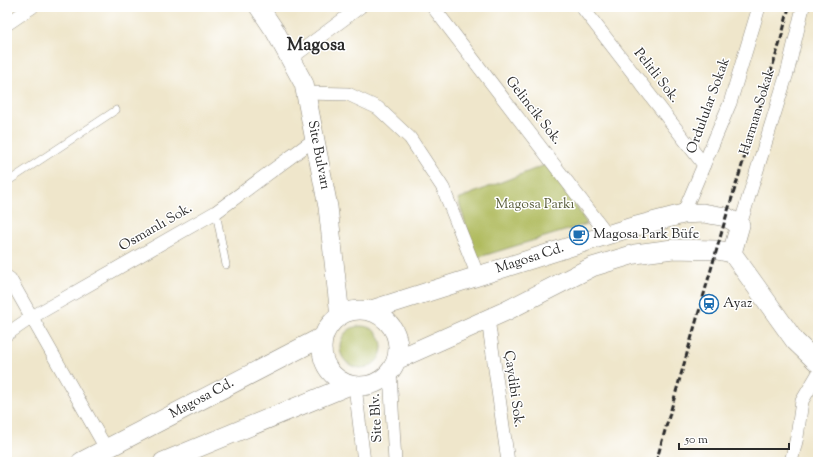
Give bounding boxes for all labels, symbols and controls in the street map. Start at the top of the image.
district label: Magosa [287,33,346,59]
street label: Pelitli Sok. [628,45,684,107]
street label: Ordulular Sokak [682,55,736,157]
street label: Harman Sokak [735,66,781,158]
street label: Gelincik Sok. [500,73,566,149]
street label: Site Bulvarı [302,119,334,191]
park label: Magosa Parkı [495,195,575,215]
street label: Osmanlı Sok. [116,199,196,257]
cafe icon: Magosa Park Büfe [568,224,590,246]
place label: Magosa Park Büfe [593,225,699,245]
street label: Magosa Cd. [493,239,567,279]
station icon: Ayaz [698,293,720,315]
place label: Ayaz [723,294,752,314]
street label: Çaydibi Sok. [498,349,528,429]
street label: Magosa Cd. [166,374,238,424]
street label: Site Blv. [366,393,388,443]
scale bar [679,425,789,451]
text: 50 m [684,431,708,449]

